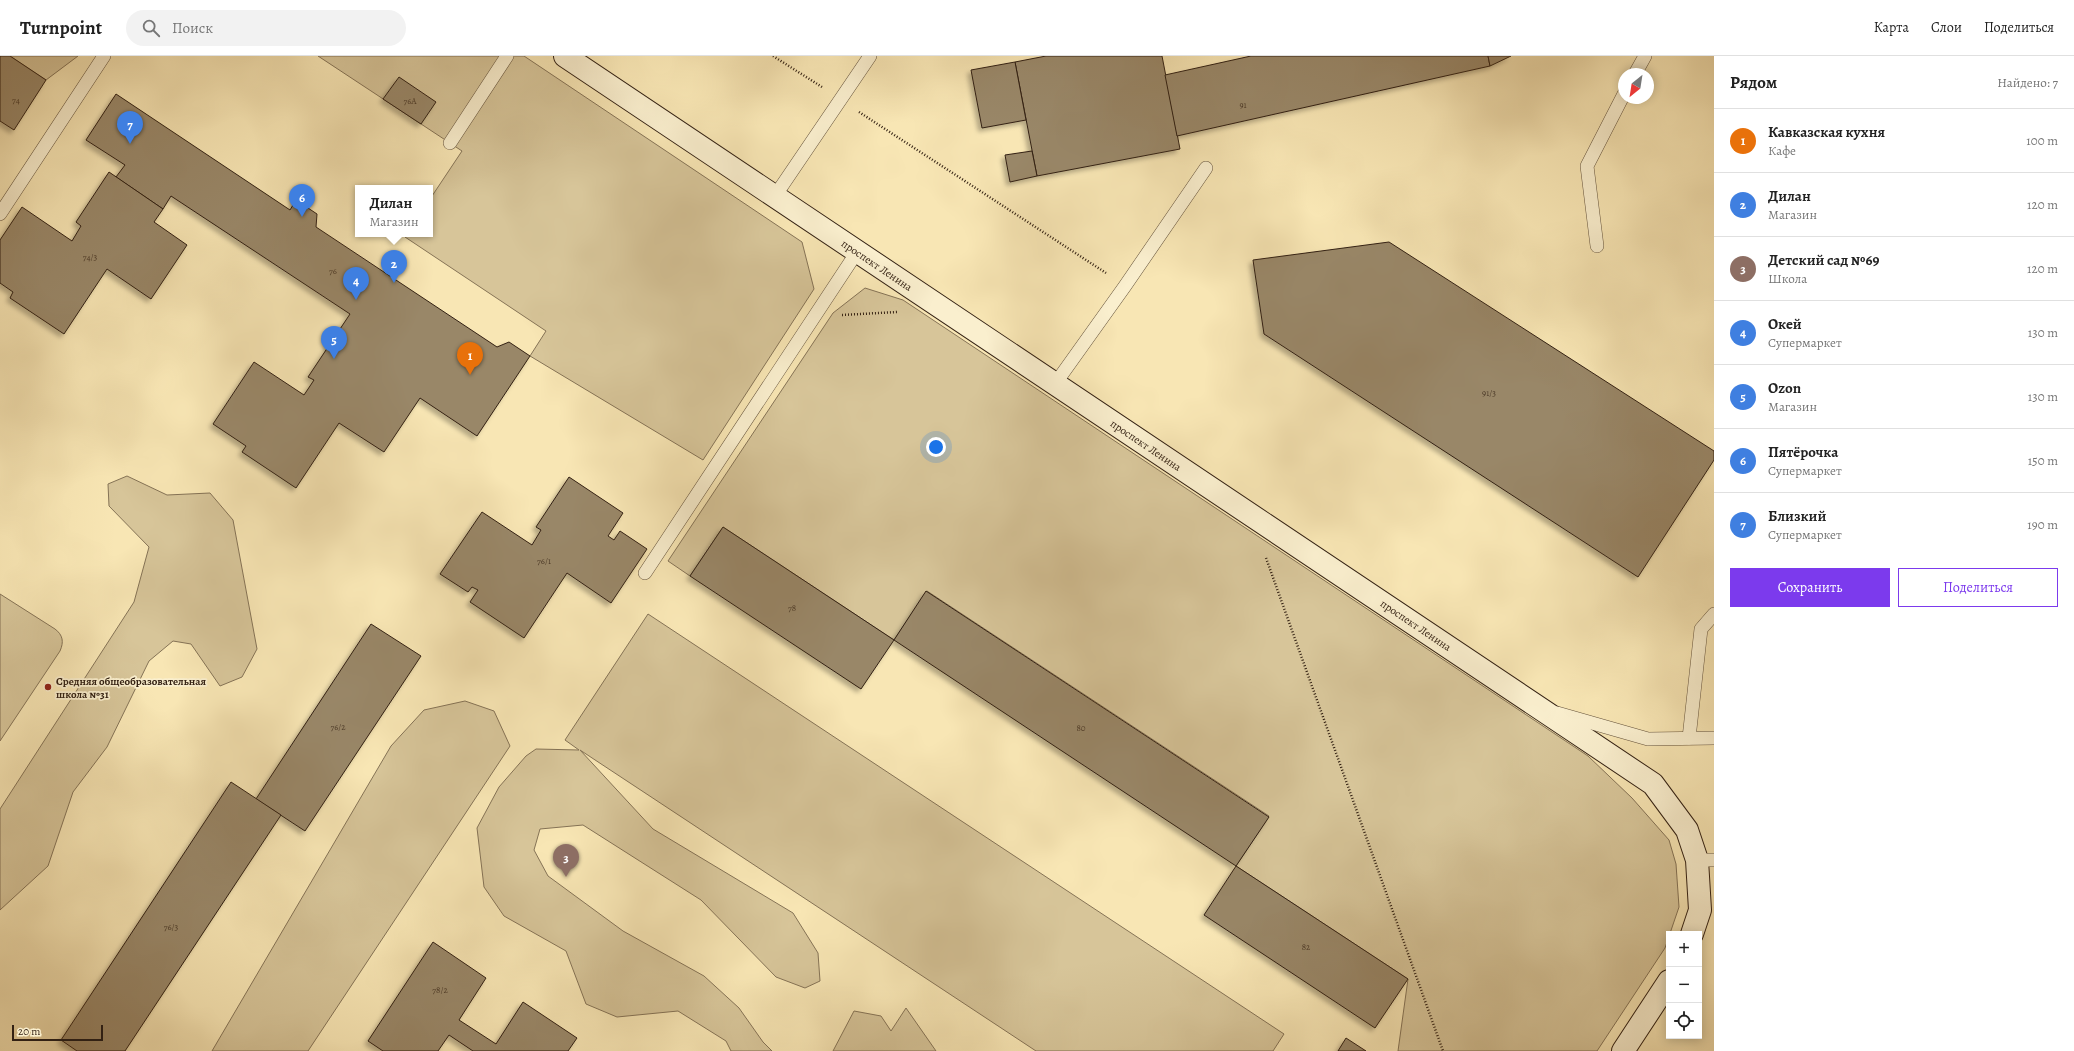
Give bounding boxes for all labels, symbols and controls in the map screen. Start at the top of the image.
search box [126,10,406,46]
text: Turnpoint [20,15,102,41]
icon: search [140,17,162,39]
text: Поиск [172,18,213,38]
text: Карта [1874,18,1909,37]
text: Слои [1931,18,1962,37]
text: Поделиться [1984,18,2054,37]
north arrow [1618,68,1654,104]
text: Рядом [1730,71,1777,94]
text: Найдено: 7 [1997,74,2058,91]
house number: 74 [12,94,20,106]
house number: 76А [403,95,417,107]
house number: 91 [1239,99,1247,111]
pin: 7 [117,111,143,144]
text: Кавказская кухня [1768,122,1885,142]
text: 1 [1741,132,1745,149]
text: 100 m [2026,132,2058,149]
text: Кафе [1768,142,1796,159]
pin: 6 [289,184,315,217]
popup [355,185,433,237]
text: Дилан [1768,186,1811,206]
text: Дилан [369,193,412,213]
text: 2 [1740,196,1746,213]
text: 120 m [2027,196,2058,213]
text: Магазин [1768,206,1817,223]
text: Магазин [369,213,419,230]
street label: проспект Ленина [838,236,916,295]
pin: 2 [381,250,407,283]
text: Детский сад №69 [1768,250,1879,270]
house number: 74/3 [83,251,98,263]
text: 3 [1740,260,1746,277]
text: 120 m [2027,260,2058,277]
house number: 76 [329,265,337,277]
pin: 4 [343,267,369,300]
text: Школа [1768,270,1807,287]
text: Окей [1768,314,1802,334]
text: 4 [1740,324,1746,341]
text: 130 m [2028,324,2058,341]
pin: 5 [321,326,347,359]
text: Супермаркет [1768,334,1842,351]
pin: 1 [457,342,483,375]
text: Ozon [1768,378,1801,398]
house number: 91/3 [1482,387,1496,399]
text: 5 [1740,388,1746,405]
text: 130 m [2028,388,2058,405]
text: Магазин [1768,398,1817,415]
street label: проспект Ленина [1107,416,1185,475]
your location [926,437,946,457]
text: Пятёрочка [1768,442,1838,462]
text: 6 [1740,452,1746,469]
text: 150 m [2028,452,2058,469]
text: Супермаркет [1768,462,1842,479]
text: Близкий [1768,506,1826,526]
text: 7 [1740,516,1746,533]
text: 190 m [2027,516,2058,533]
text: Супермаркет [1768,526,1842,543]
house number: 76/1 [537,555,551,567]
button: Сохранить [1730,568,1890,607]
button: Поделиться [1898,568,2058,607]
street label: проспект Ленина [1377,596,1455,655]
house number: 78 [788,602,796,614]
place label: Средняя общеобразовательная школа №31 [56,674,206,702]
marker: Средняя общеобразовательная школа №31 [43,682,53,692]
house number: 76/2 [330,721,346,733]
house number: 80 [1076,722,1086,734]
pin: 3 [553,844,579,877]
house number: 76/3 [164,921,179,933]
map controls [1666,931,1702,1039]
button: + [1666,931,1702,967]
house number: 82 [1302,941,1311,953]
button: − [1666,967,1702,1003]
house number: 78/2 [432,984,448,996]
button: locate [1666,1003,1702,1039]
scale bar [12,1023,103,1042]
text: 20 m [18,1024,40,1039]

